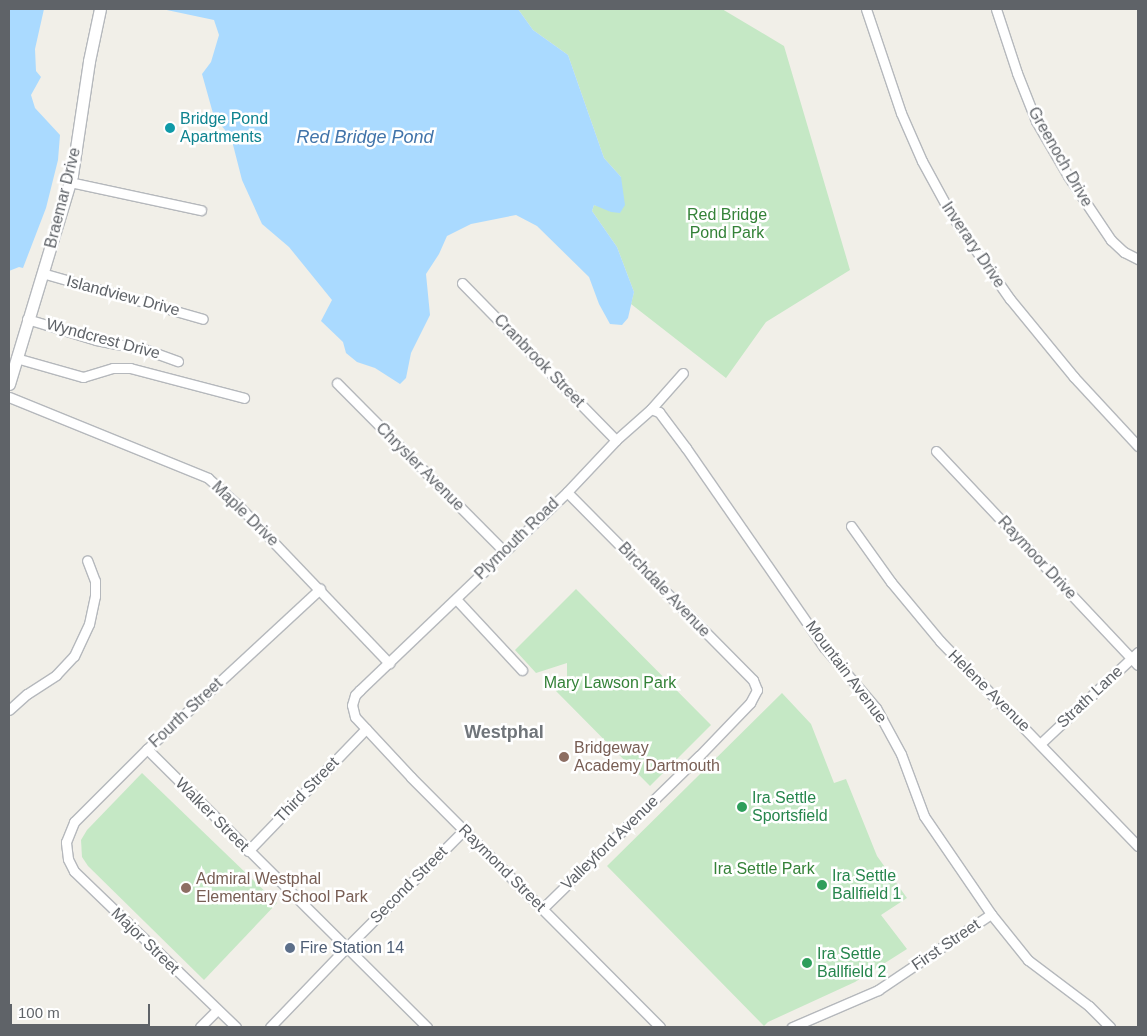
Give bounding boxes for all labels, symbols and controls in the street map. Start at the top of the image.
street label: Greenoch Drive [1024,104,1096,210]
place label: Bridge Pond Apartments [180,109,268,147]
marker: Bridge Pond Apartments [164,122,176,134]
water label: Red Bridge Pond [296,126,434,148]
street label: Braemar Drive [41,146,85,250]
street label: Inverary Drive [937,198,1009,292]
park label: Red Bridge Pond Park [687,205,767,243]
street label: Islandview Drive [64,272,182,320]
street label: Cranbrook Street [490,311,588,411]
street label: Wyndcrest Drive [44,315,162,363]
street label: Chrysler Avenue [371,418,469,516]
street label: Maple Drive [208,477,282,551]
street label: Plymouth Road [471,494,563,584]
street label: Raymoor Drive [994,512,1080,604]
street label: Birchdale Avenue [614,538,714,642]
street label: Mountain Avenue [801,617,891,727]
street label: Helene Avenue [944,646,1034,736]
street label: Strath Lane [1053,662,1127,732]
park label: Mary Lawson Park [544,673,676,693]
street label: Fourth Street [145,674,227,752]
district label: Westphal [464,721,544,743]
place label: Bridgeway Academy Dartmouth [574,738,720,776]
marker: Bridgeway Academy Dartmouth [558,751,570,763]
street label: Third Street [271,753,343,827]
street label: Walker Street [171,774,253,856]
place label: Ira Settle Sportsfield [752,788,828,826]
street label: Valleyford Avenue [557,792,663,894]
marker: Ira Settle Sportsfield [736,801,748,813]
street label: Raymond Street [454,820,550,916]
street label: Second Street [366,842,452,928]
park label: Ira Settle Park [713,859,815,879]
place label: Ira Settle Ballfield 1 [832,866,901,904]
place label: Admiral Westphal Elementary School Park [196,869,368,907]
marker: Ira Settle Ballfield 1 [816,879,828,891]
marker: Admiral Westphal Elementary School Park [180,882,192,894]
street label: Major Street [107,904,183,978]
street label: First Street [908,915,984,975]
place label: Fire Station 14 [300,938,404,958]
marker: Fire Station 14 [284,942,296,954]
place label: Ira Settle Ballfield 2 [817,944,886,982]
marker: Ira Settle Ballfield 2 [801,957,813,969]
scale bar [12,994,152,1026]
text: 100 m [18,1004,60,1021]

